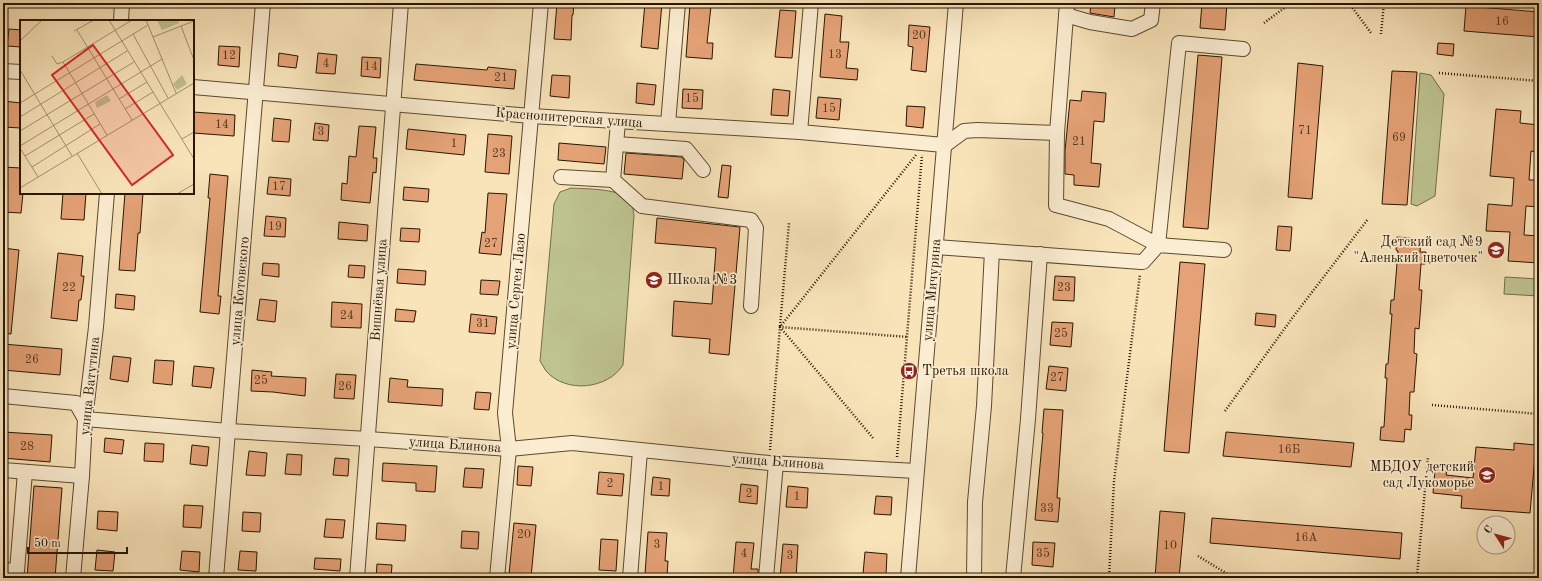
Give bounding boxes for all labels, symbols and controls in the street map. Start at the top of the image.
house number: 16 [1495,16,1509,28]
inset map [20,20,194,194]
house number: 20 [912,30,926,42]
house number: 13 [828,49,842,61]
house number: 12 [222,50,236,62]
house number: 4 [323,58,330,70]
house number: 14 [364,61,378,73]
house number: 21 [494,72,508,84]
house number: 15 [685,92,699,105]
house number: 15 [822,102,836,115]
street label: Краснопитерская улица [495,106,643,130]
house number: 14 [215,119,229,131]
house number: 71 [1298,125,1312,137]
house number: 3 [318,126,324,138]
house number: 69 [1392,132,1406,144]
house number: 21 [1072,136,1086,148]
house number: 1 [451,138,457,150]
house number: 23 [492,148,506,160]
house number: 17 [272,181,286,193]
house number: 19 [268,221,282,233]
street label: улица Сергея Лазо [504,232,528,350]
place label: Детский сад №9 "Аленький цветочек" [1353,235,1483,265]
street label: улица Котовского [228,236,252,346]
street label: Вишнёвая улица [368,238,390,342]
house number: 27 [484,238,498,250]
street label: улица Мичурина [921,238,943,342]
school or university icon: Детский сад №9 "Аленький цветочек" [1486,240,1506,260]
school or university icon: Школа №3 [644,270,664,290]
place label: Школа №3 [667,273,737,287]
house number: 22 [62,282,76,294]
house number: 23 [1057,282,1071,294]
house number: 24 [340,310,354,322]
house number: 31 [476,318,490,330]
house number: 25 [1054,327,1068,340]
street label: улица Ватутина [78,336,102,436]
house number: 26 [25,354,39,366]
bus stop icon: Третья школа [899,361,919,381]
place label: Третья школа [922,364,1009,378]
house number: 27 [1050,372,1064,384]
house number: 25 [254,374,268,387]
house number: 26 [338,381,352,393]
street label: улица Блинова [408,435,502,455]
house number: 28 [20,441,34,453]
house number: 16Б [1278,444,1300,456]
street label: улица Блинова [731,452,825,472]
place label: МБДОУ детский сад Лукоморье [1370,460,1474,490]
school or university icon: МБДОУ детский сад Лукоморье [1477,465,1497,485]
house number: 2 [607,478,613,490]
house number: 1 [658,481,664,493]
house number: 2 [746,488,752,500]
house number: 1 [794,491,800,503]
house number: 33 [1040,503,1054,515]
north arrow [1476,515,1516,555]
text: С [1483,524,1496,536]
scale bar [28,529,127,555]
house number: 20 [517,529,531,541]
house number: 16А [1294,532,1318,544]
text: 50 m [34,537,61,550]
house number: 3 [654,539,660,551]
house number: 10 [1163,540,1177,552]
house number: 35 [1036,547,1050,560]
house number: 4 [741,548,748,560]
house number: 3 [787,550,793,562]

